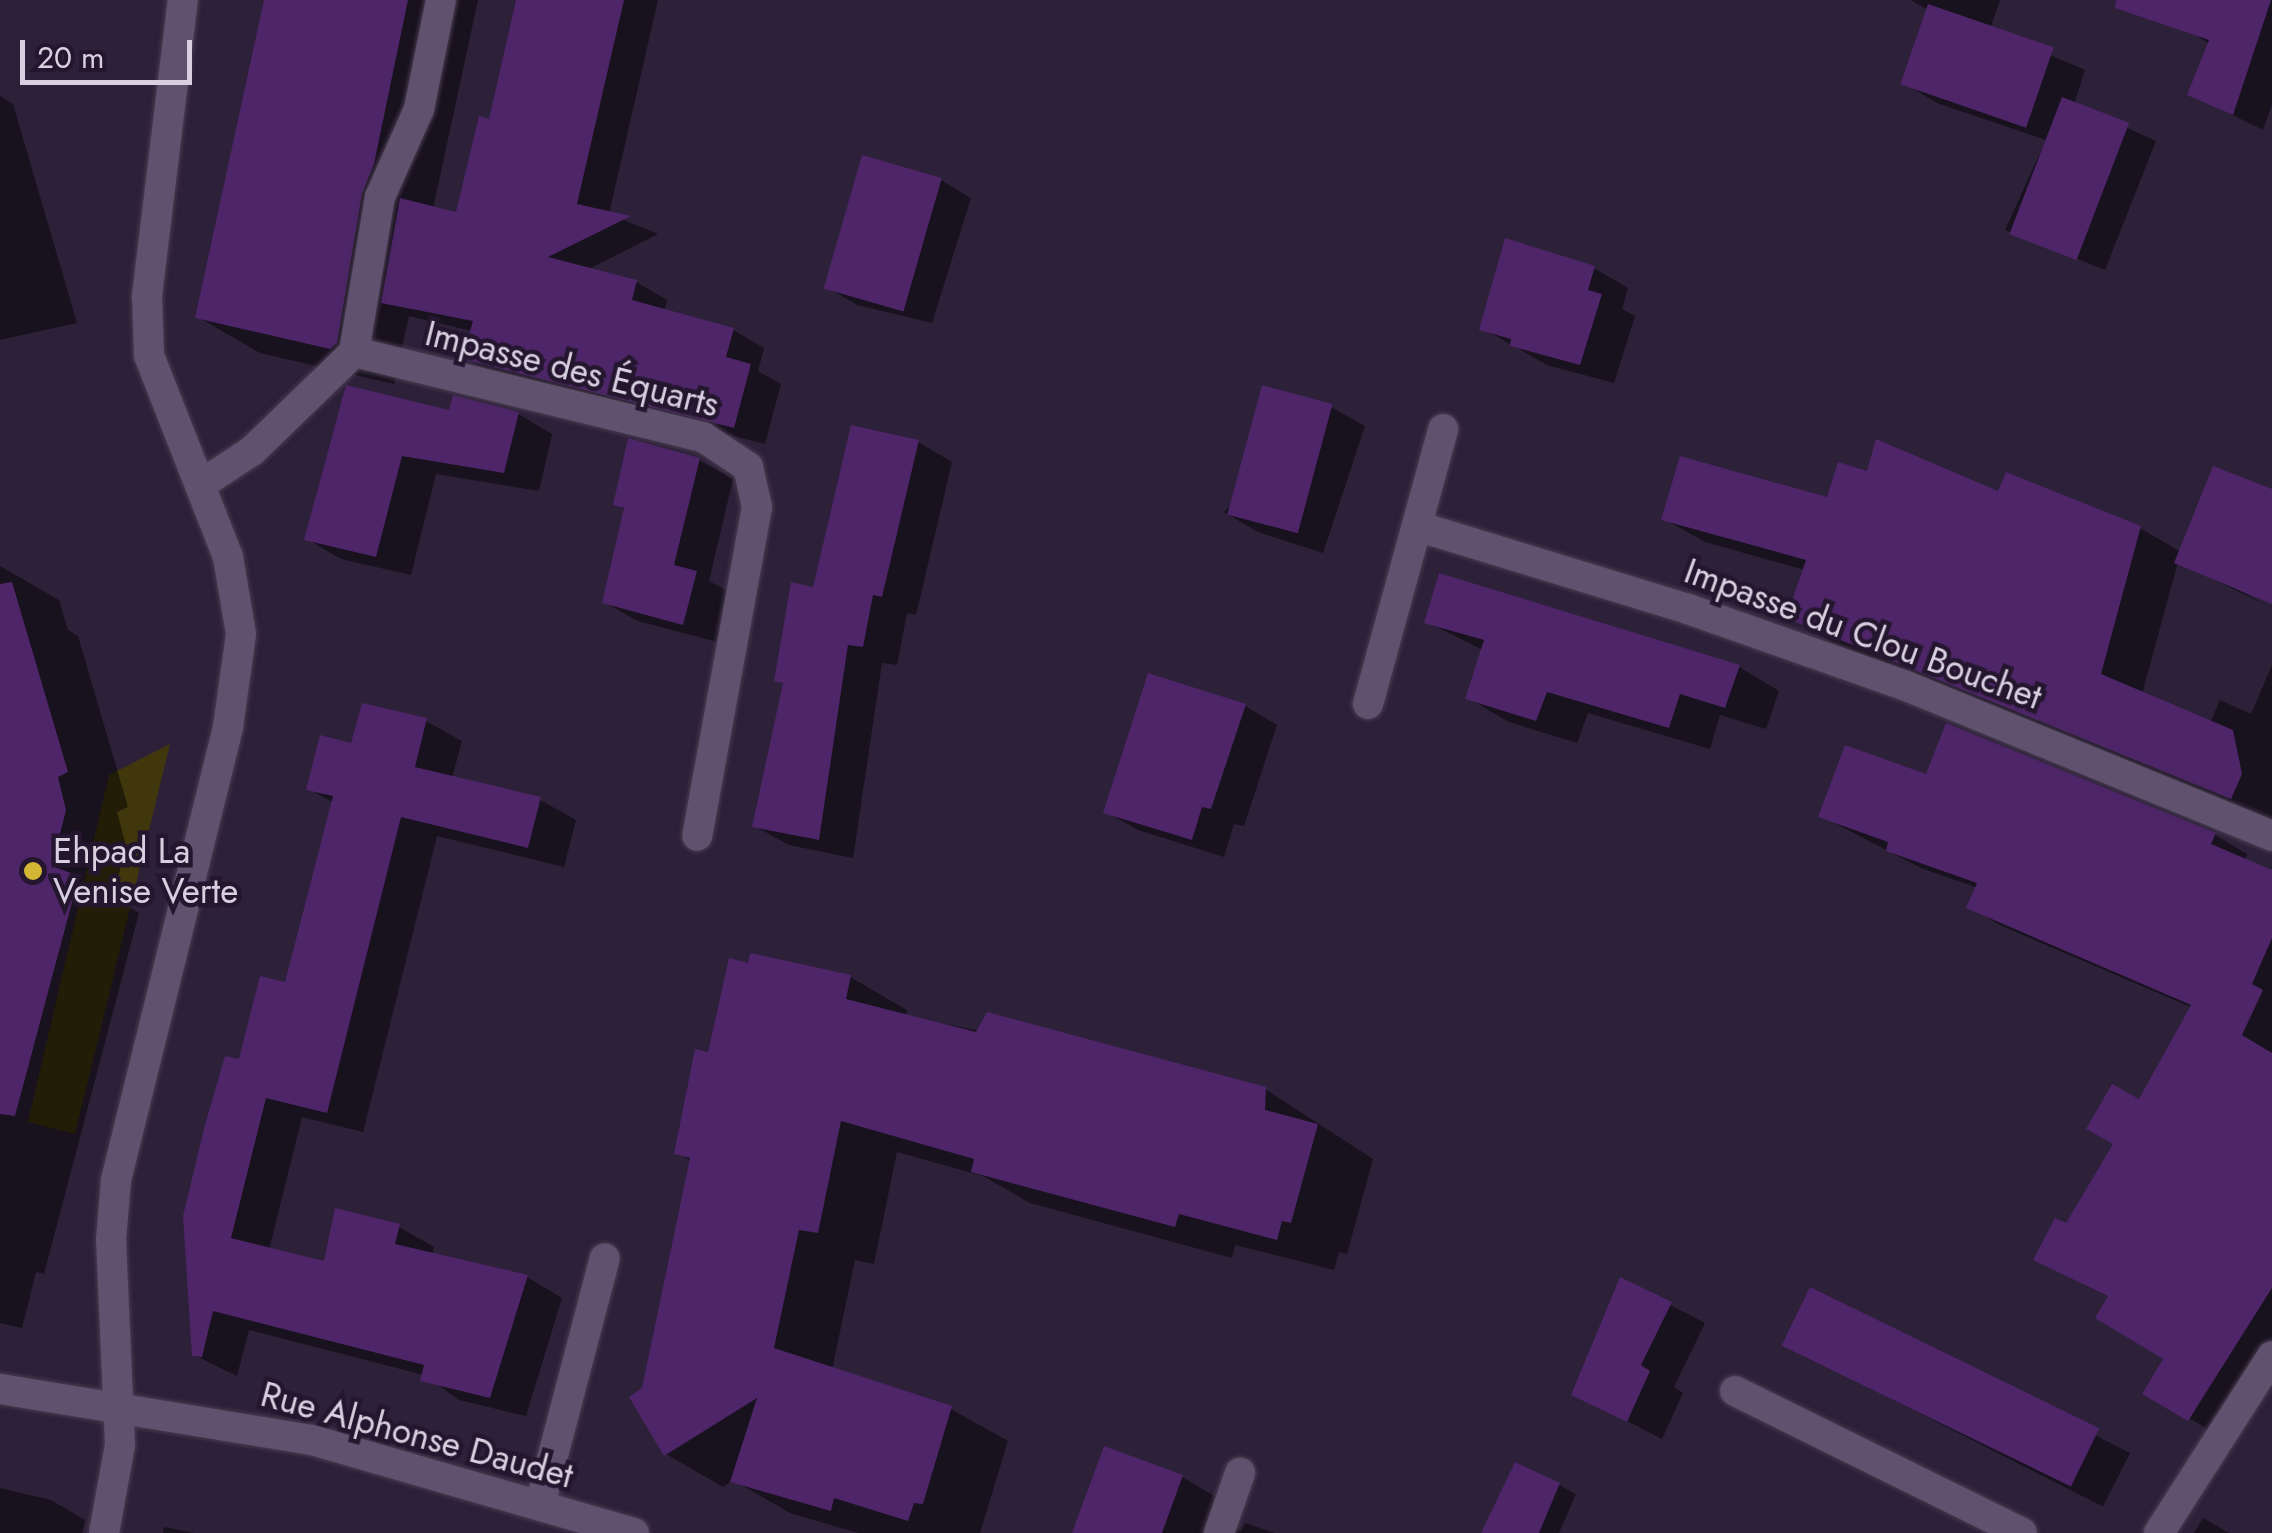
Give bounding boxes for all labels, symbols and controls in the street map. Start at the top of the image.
scale bar [25,20,198,82]
text: 20 m [37,36,104,79]
street label: Impasse des Équarts [421,312,723,426]
street label: Impasse du Clou Bouchet [1679,550,2047,718]
place label: Ehpad La Venise Verte [53,830,238,912]
marker: Ehpad La Venise Verte [22,860,44,882]
street label: Rue Alphonse Daudet [256,1373,578,1497]

